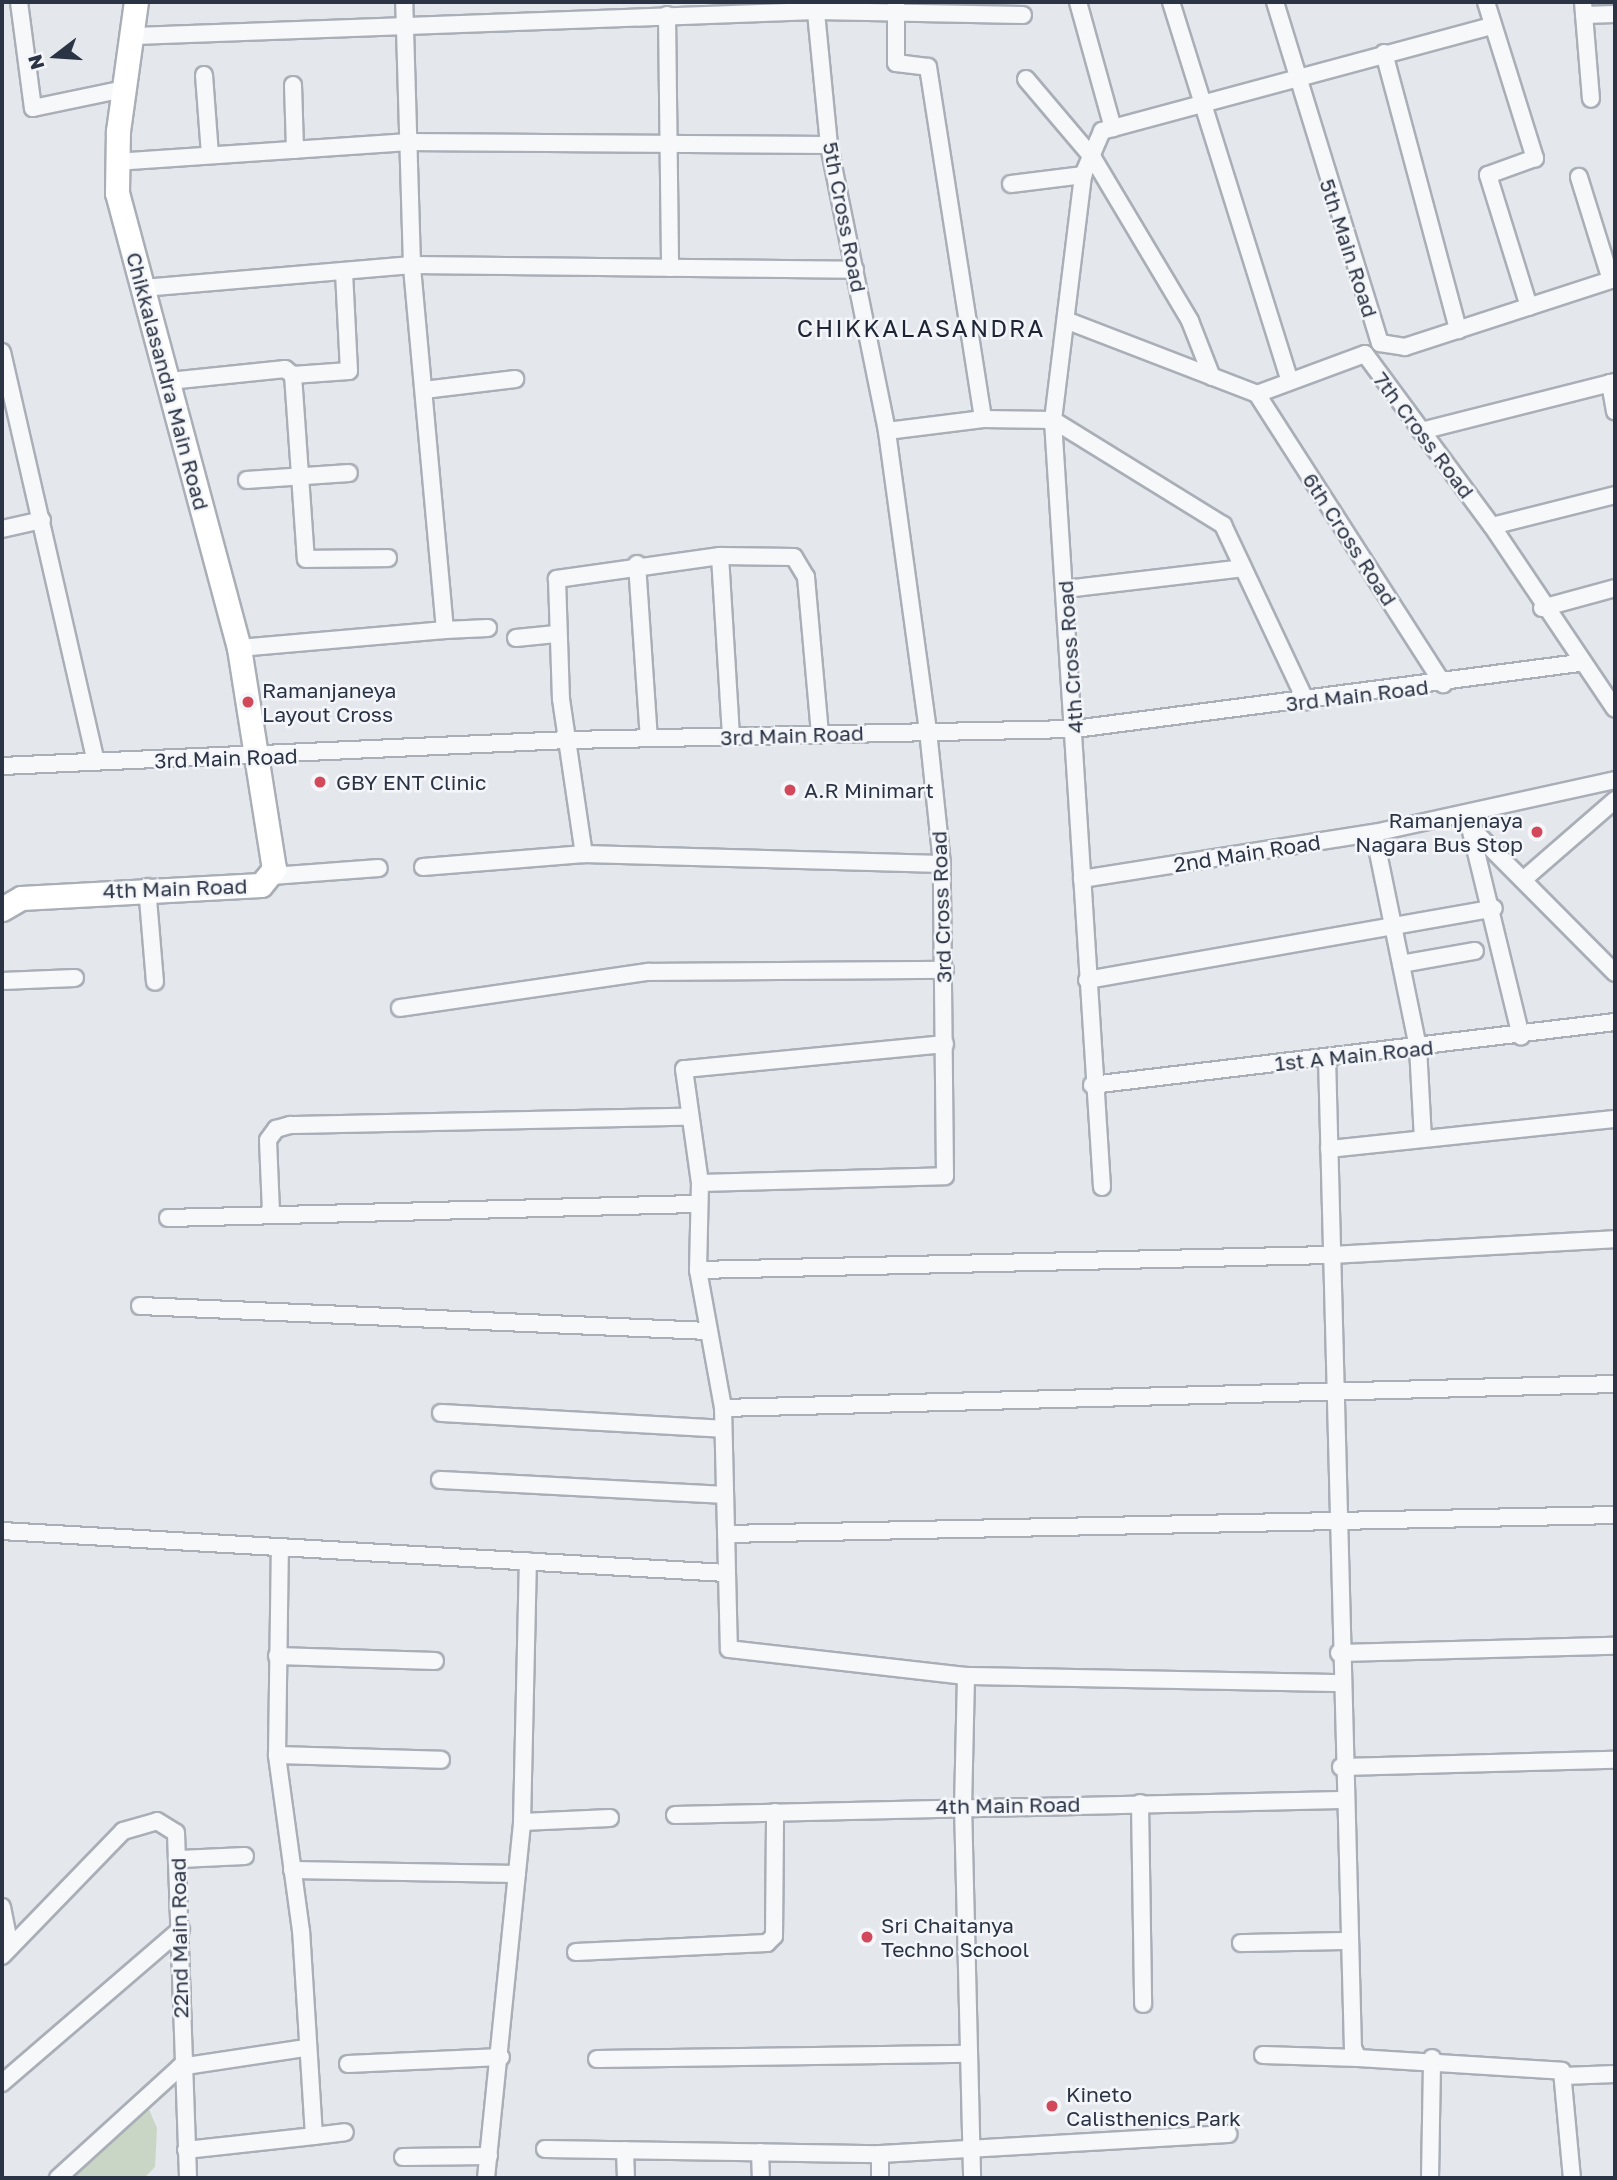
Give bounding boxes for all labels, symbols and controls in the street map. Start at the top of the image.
north arrow [21,21,91,91]
text: N [22,52,49,73]
street label: 5th Cross Road [818,140,872,294]
street label: 5th Main Road [1315,176,1383,320]
street label: Chikkalasandra Main Road [121,249,215,513]
district label: CHIKKALASANDRA [798,314,1044,342]
street label: 7th Cross Road [1368,367,1480,503]
street label: 6th Cross Road [1298,468,1402,610]
street label: 4th Cross Road [1052,580,1088,734]
street label: 3rd Main Road [1284,674,1430,716]
place label: Ramanjaneya Layout Cross [262,677,396,727]
marker: Ramanjaneya Layout Cross [240,694,256,710]
street label: 3rd Main Road [720,720,864,750]
street label: 3rd Main Road [154,743,298,773]
place label: GBY ENT Clinic [336,769,486,795]
marker: GBY ENT Clinic [310,772,330,792]
place label: A.R Minimart [804,777,934,803]
marker: A.R Minimart [782,782,798,798]
place label: Ramanjenaya Nagara Bus Stop [1355,807,1523,857]
marker: Ramanjenaya Nagara Bus Stop [1529,824,1545,840]
street label: 2nd Main Road [1172,829,1322,877]
street label: 3rd Cross Road [926,830,956,984]
street label: 4th Main Road [102,873,248,903]
street label: 1st A Main Road [1273,1034,1435,1076]
street label: 4th Main Road [936,1791,1080,1819]
street label: 22nd Main Road [165,1857,193,2019]
place label: Sri Chaitanya Techno School [881,1912,1029,1962]
marker: Sri Chaitanya Techno School [859,1929,875,1945]
place label: Kineto Calisthenics Park [1066,2081,1241,2131]
marker: Kineto Calisthenics Park [1044,2098,1060,2114]

